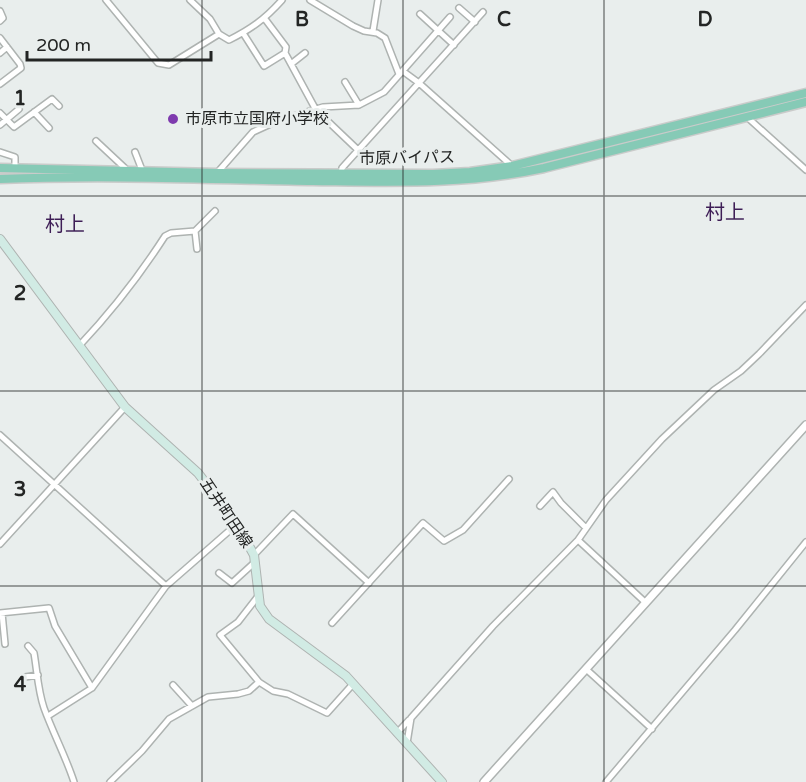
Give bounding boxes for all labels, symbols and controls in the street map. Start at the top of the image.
text: B [295,8,309,32]
text: C [497,8,511,32]
text: D [697,8,713,32]
scale bar [27,24,212,62]
text: 200 m [36,34,91,56]
text: 1 [14,87,26,111]
place label: 市原市立国府小学校 [185,109,329,129]
marker: 市原市立国府小学校 [166,112,180,126]
street label: 市原バイパス [359,147,455,169]
district label: 村上 [705,201,745,225]
district label: 村上 [45,213,85,237]
text: 2 [14,282,26,306]
street label: 五井町田線 [195,474,257,552]
text: 3 [14,478,26,502]
text: 4 [14,673,27,697]

